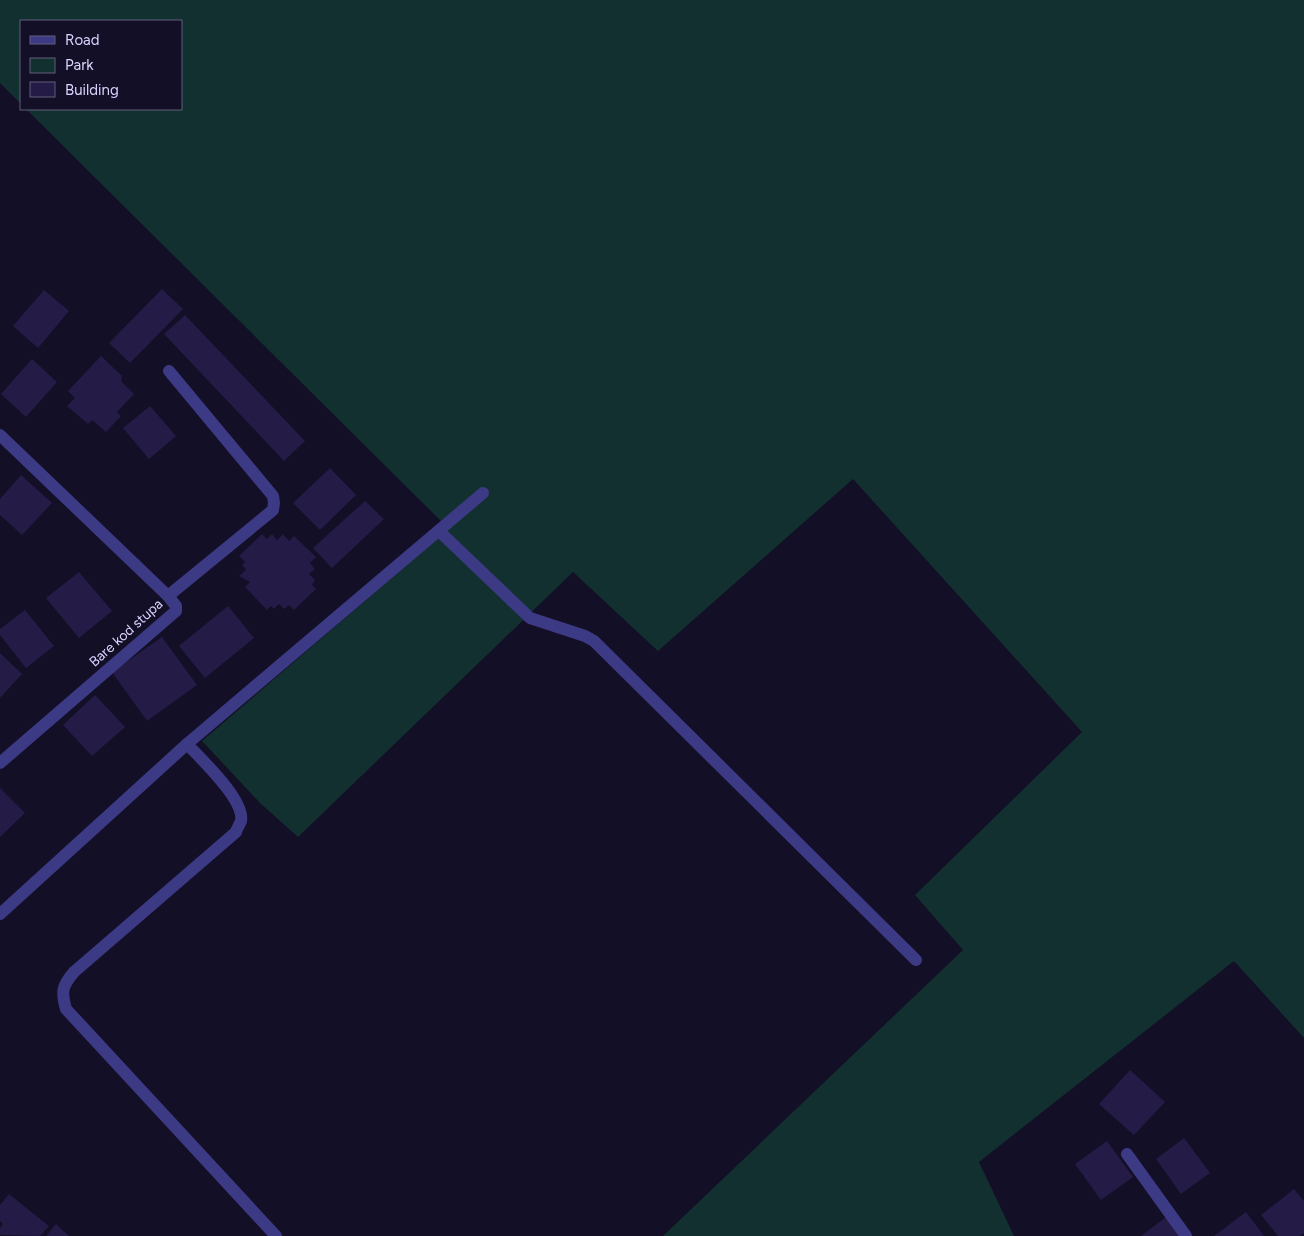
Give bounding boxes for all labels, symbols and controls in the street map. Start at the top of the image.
legend [20,20,182,110]
text: Road [65,31,100,49]
text: Park [65,56,94,74]
text: Building [65,81,119,99]
street label: Bare kod stupa [86,596,166,670]

